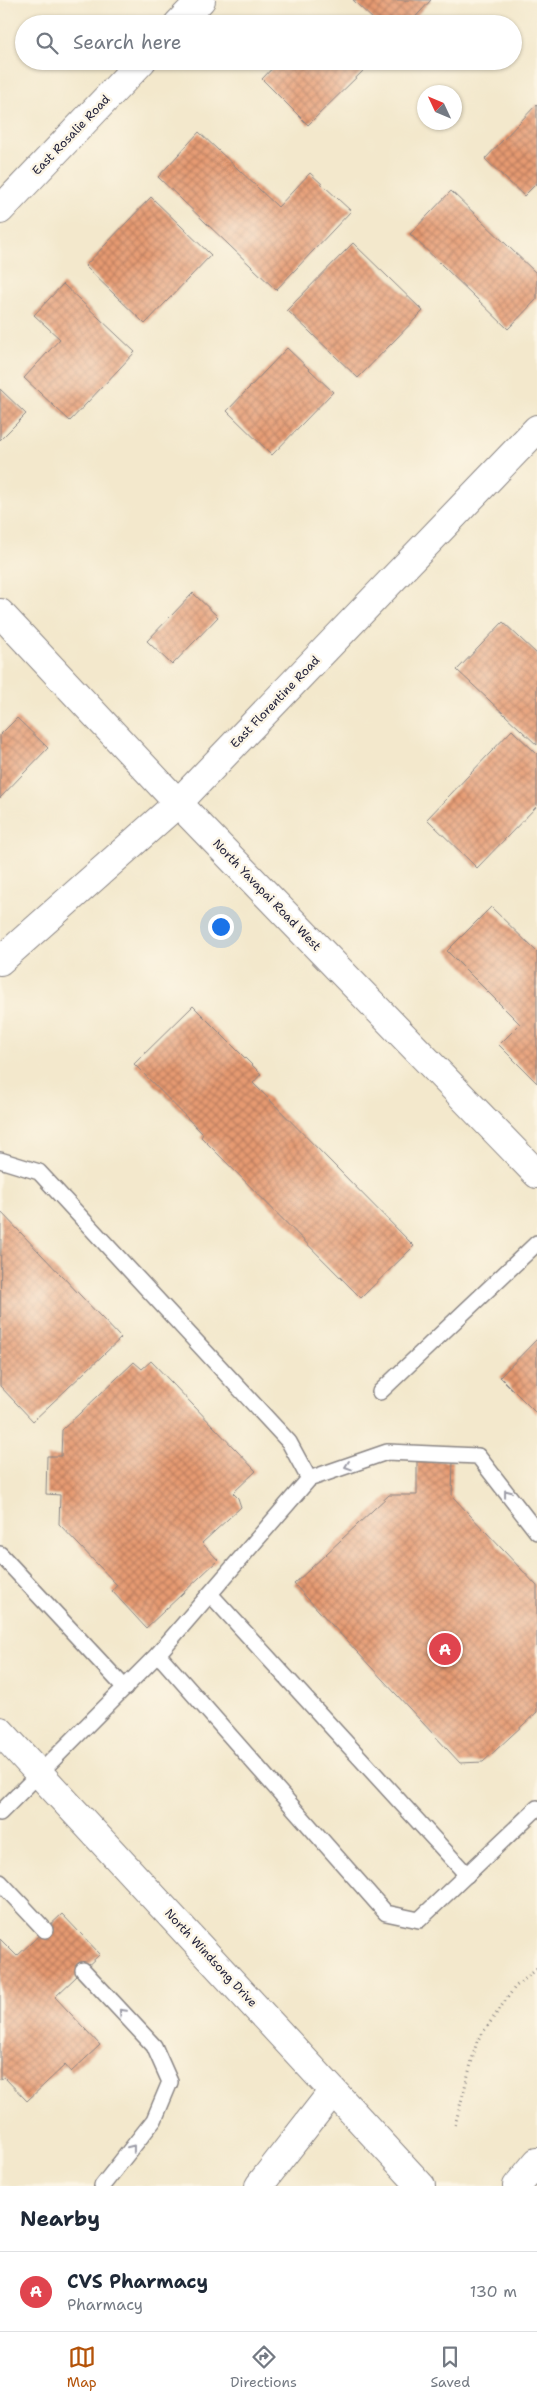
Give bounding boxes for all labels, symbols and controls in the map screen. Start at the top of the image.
search box [15,15,522,70]
icon: search [33,29,61,57]
text: Search here [73,30,182,55]
north arrow [417,85,462,130]
street label: East Rosalie Road [29,91,114,179]
street label: East Florentine Road [227,652,323,752]
street label: North Yavapai Road West [209,836,325,954]
your location [208,914,234,940]
one-way arrow [345,1460,353,1470]
one-way arrow [504,1490,513,1499]
pin: A [429,1630,461,1668]
street label: North Windsong Drive [161,1905,261,2011]
one-way arrow [119,2009,128,2018]
one-way arrow [127,2145,135,2154]
text: Nearby [20,2205,100,2233]
text: CVS Pharmacy [67,2269,208,2294]
text: A [30,2281,42,2302]
text: 130 m [470,2281,517,2302]
text: Pharmacy [67,2294,143,2315]
tab: Map [67,2343,97,2391]
tab: Directions [230,2343,297,2391]
tab: Saved [431,2343,470,2391]

